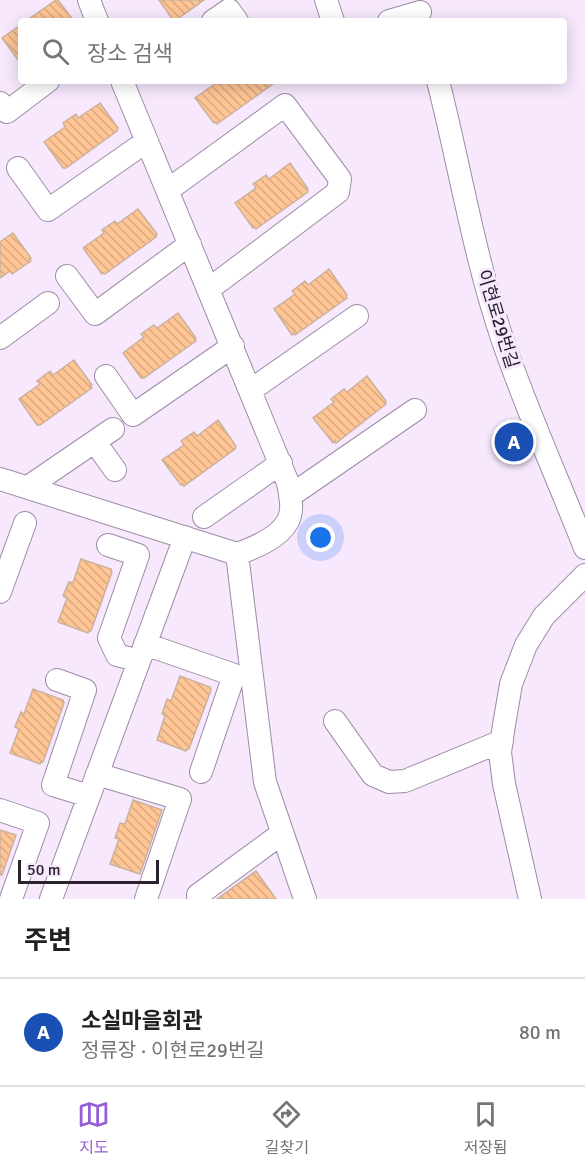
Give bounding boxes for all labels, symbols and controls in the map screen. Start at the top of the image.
search box [18,18,567,84]
icon: search [39,35,72,68]
text: 장소 검색 [87,40,173,67]
street label: 이현로29번길 [473,267,523,371]
pin: A [494,420,534,464]
your location [306,523,335,552]
scale bar [18,857,159,884]
text: 50 m [27,860,61,880]
text: 주변 [24,925,72,957]
text: 소실마을회관 [81,1007,202,1034]
text: A [37,1020,50,1045]
text: 80 m [519,1020,561,1045]
text: 정류장 · 이현로29번길 [81,1038,265,1063]
tab: 지도 [77,1098,110,1158]
tab: 길찾기 [265,1098,309,1158]
tab: 저장됨 [464,1098,508,1158]

